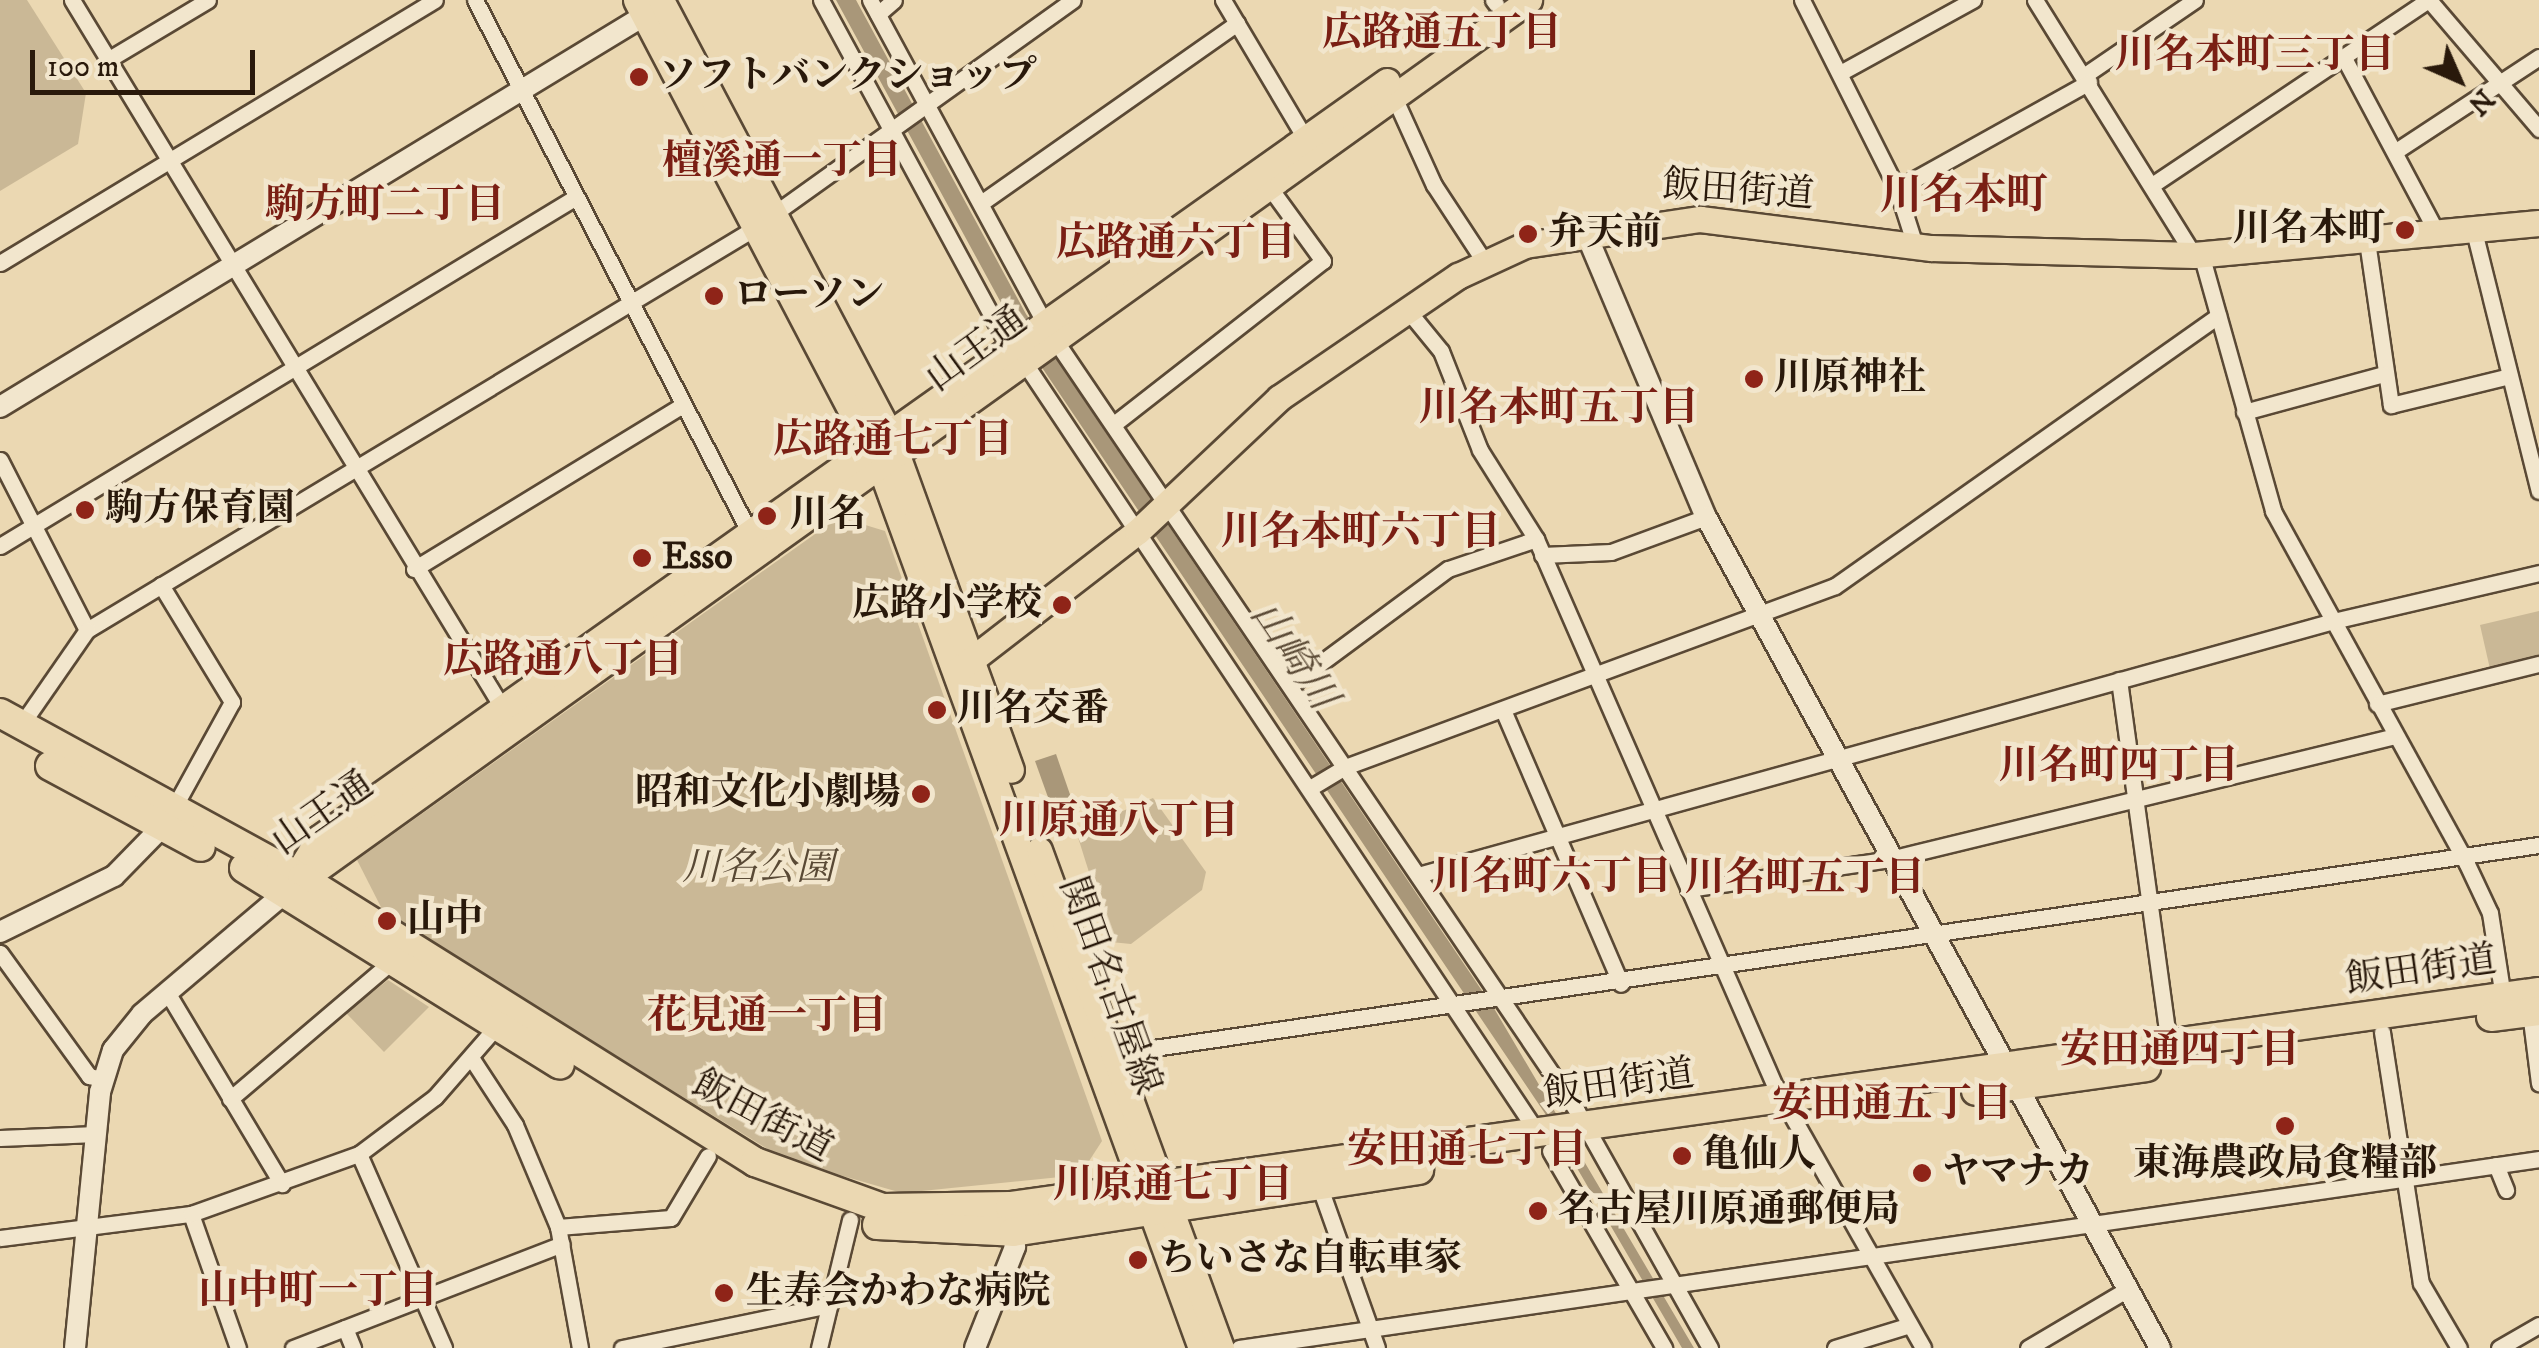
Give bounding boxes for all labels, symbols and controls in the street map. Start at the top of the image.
district label: 広路通五丁目 [1322,10,1562,58]
scale bar [35,30,260,92]
north arrow [2409,30,2509,130]
district label: 川名本町三丁目 [2115,32,2395,80]
text: 100 m [47,49,119,86]
place label: ソフトバンクショップ [659,54,1039,100]
marker: ソフトバンクショップ [628,66,650,88]
text: N [2460,81,2501,122]
district label: 檀溪通一丁目 [662,138,902,186]
street label: 飯田街道 [1661,163,1815,219]
district label: 川名本町 [1880,171,2048,221]
district label: 駒方町二丁目 [265,182,505,230]
place label: 川名本町 [2233,207,2385,253]
place label: 弁天前 [1548,211,1662,257]
marker: 川名本町 [2394,219,2416,241]
district label: 広路通六丁目 [1056,220,1296,268]
marker: 弁天前 [1517,223,1539,245]
place label: ローソン [734,273,886,319]
marker: ローソン [703,285,725,307]
street label: 山王通 [917,298,1037,402]
place label: 川原神社 [1774,356,1926,402]
marker: 川原神社 [1743,368,1765,390]
district label: 川名本町五丁目 [1419,385,1699,433]
district label: 広路通七丁目 [773,417,1013,465]
place label: 駒方保育園 [105,487,295,533]
place label: 川名 [790,493,866,539]
marker: 駒方保育園 [74,499,96,521]
marker: 川名 [754,503,780,529]
district label: 川名本町六丁目 [1221,509,1501,557]
place label: Esso [662,535,733,581]
marker: Esso [631,547,653,569]
place label: 広路小学校 [852,582,1042,628]
water label: 山崎川 [1240,593,1346,719]
marker: 広路小学校 [1051,594,1073,616]
district label: 広路通八丁目 [443,637,683,685]
place label: 川名交番 [957,687,1109,733]
marker: 川名交番 [926,699,948,721]
district label: 川名町四丁目 [1999,743,2239,791]
street label: 山王通 [263,763,383,865]
place label: 昭和文化小劇場 [635,771,901,817]
marker: 昭和文化小劇場 [910,783,932,805]
district label: 川原通八丁目 [999,798,1239,846]
park label: 川名公園 [682,846,834,892]
district label: 川名町六丁目 [1432,854,1672,902]
district label: 川名町五丁目 [1685,855,1925,903]
street label: 関田名古屋線 [1049,871,1169,1101]
place label: 山中 [407,898,483,944]
marker: 山中 [376,910,398,932]
street label: 飯田街道 [2343,938,2499,1004]
district label: 花見通一丁目 [647,993,887,1041]
district label: 安田通四丁目 [2060,1027,2300,1075]
street label: 飯田街道 [1541,1052,1697,1118]
street label: 飯田街道 [684,1061,840,1173]
district label: 安田通五丁目 [1772,1081,2012,1129]
marker: 東海農政局食糧部 [2274,1115,2296,1137]
district label: 安田通七丁目 [1347,1127,1587,1175]
place label: 亀仙人 [1702,1133,1816,1179]
place label: 東海農政局食糧部 [2133,1142,2437,1188]
marker: 亀仙人 [1671,1145,1693,1167]
place label: ヤマナカ [1942,1150,2094,1196]
district label: 川原通七丁目 [1053,1162,1293,1210]
marker: ヤマナカ [1911,1162,1933,1184]
place label: 名古屋川原通郵便局 [1558,1188,1900,1234]
marker: 名古屋川原通郵便局 [1527,1200,1549,1222]
place label: ちいさな自転車家 [1158,1237,1462,1283]
marker: ちいさな自転車家 [1127,1249,1149,1271]
district label: 山中町一丁目 [198,1268,438,1316]
place label: 生寿会かわな病院 [746,1270,1050,1316]
marker: 生寿会かわな病院 [711,1280,737,1306]

